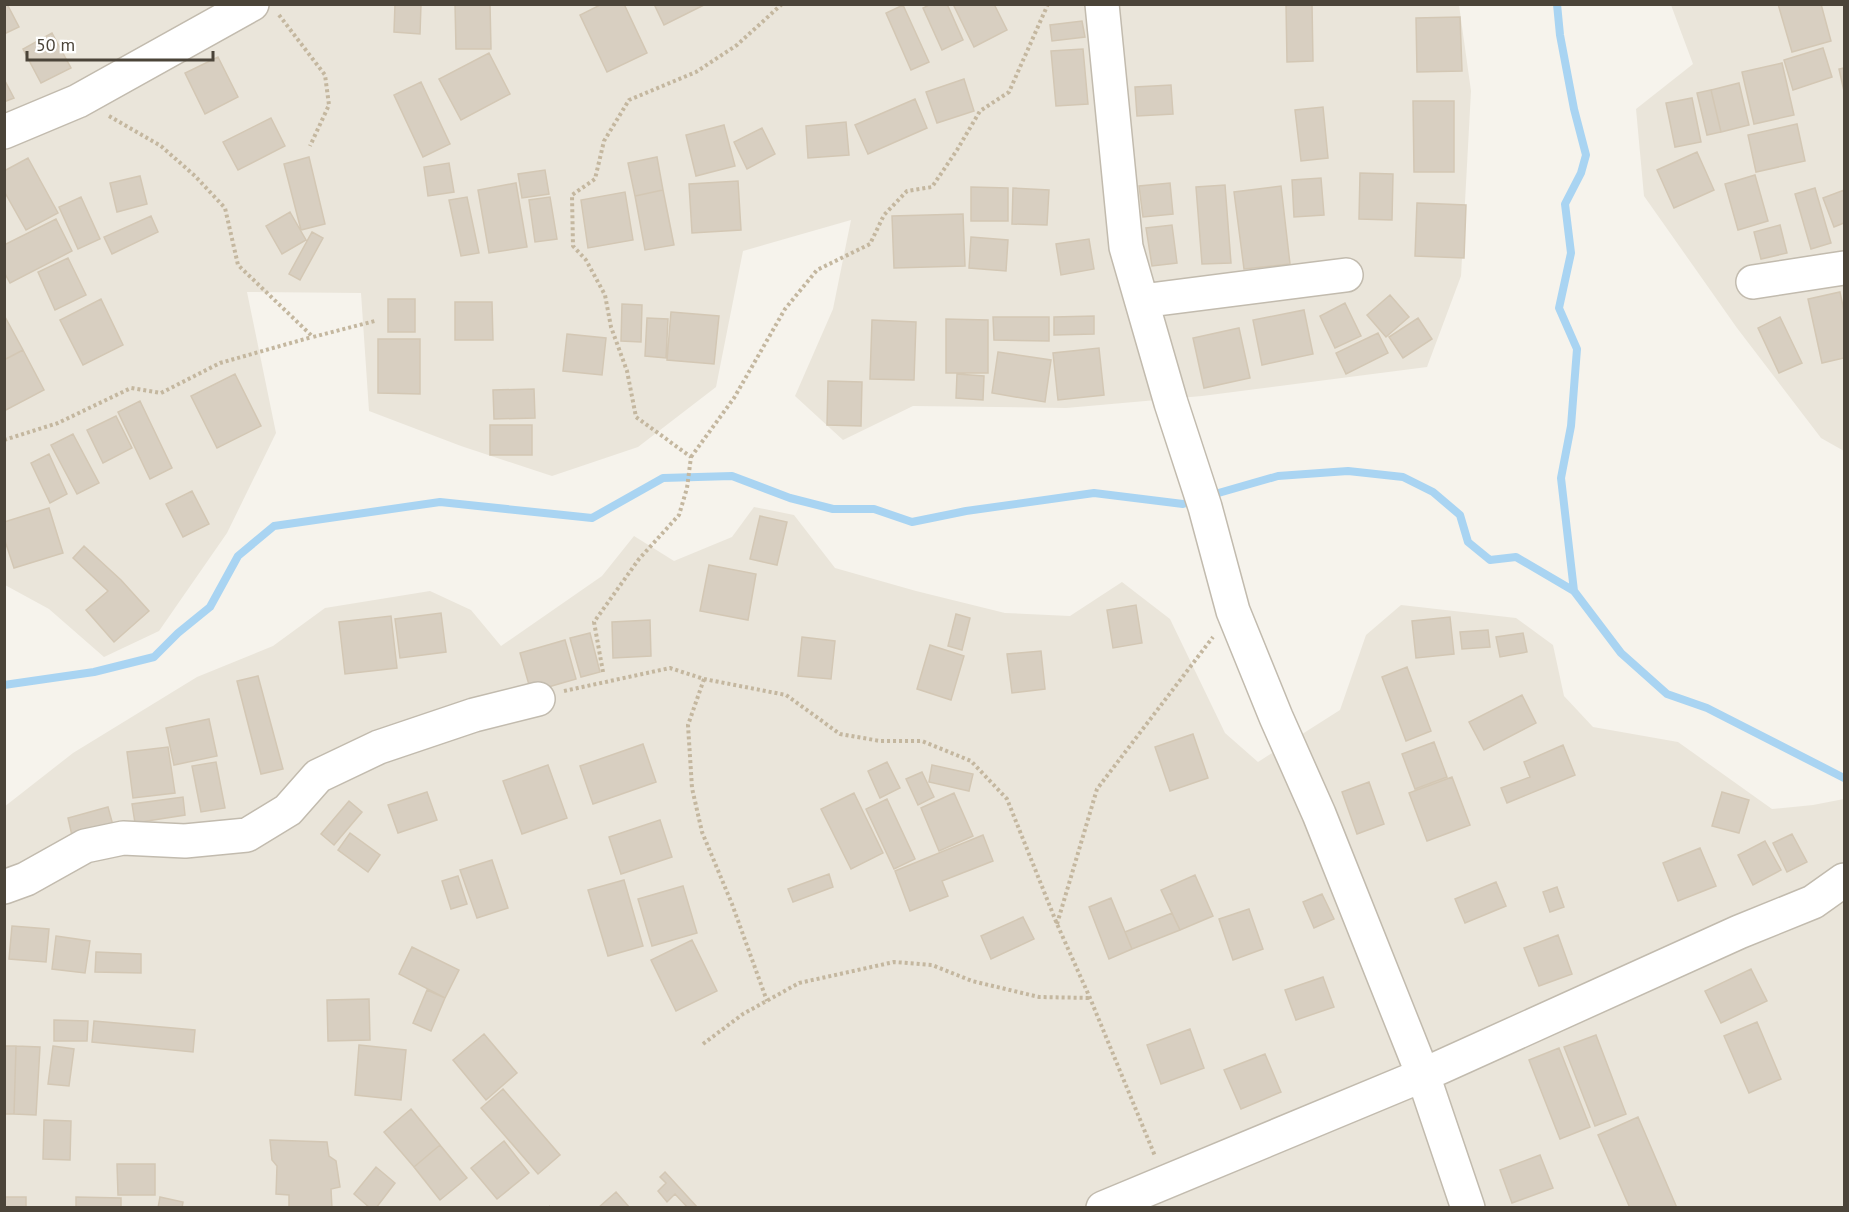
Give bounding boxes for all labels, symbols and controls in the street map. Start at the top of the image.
scale bar [27,24,213,62]
text: 50 m [36,33,75,56]

